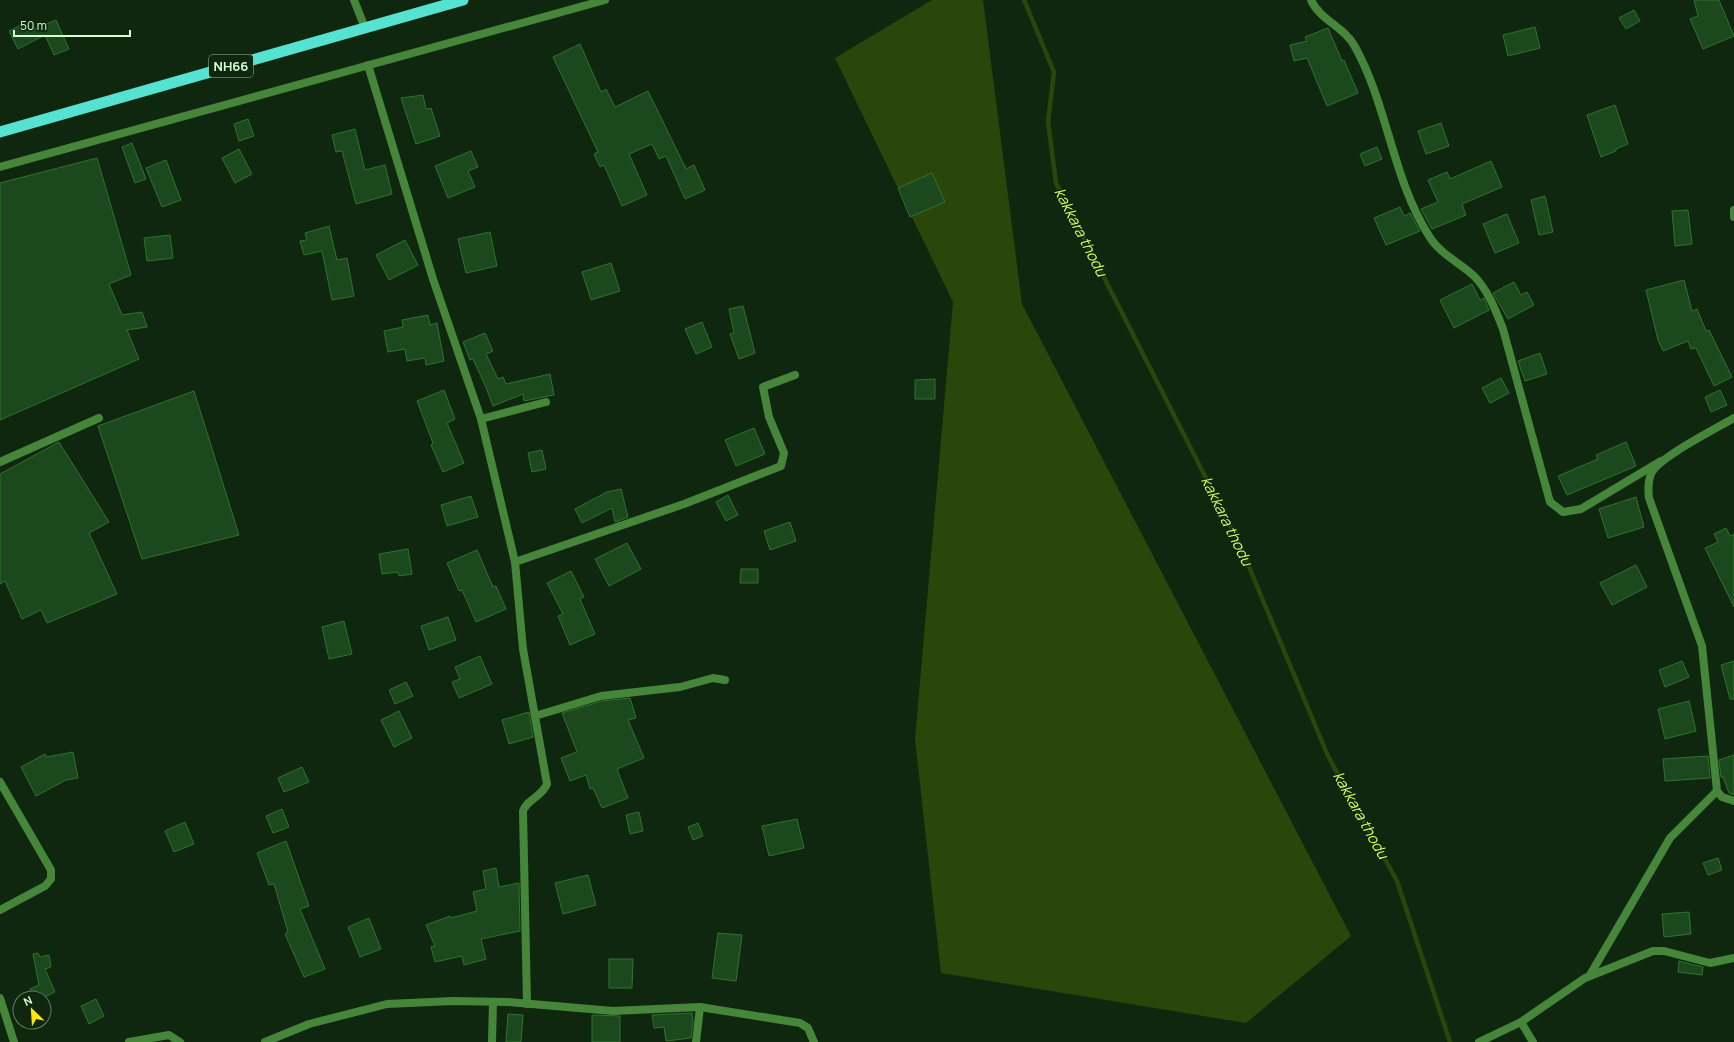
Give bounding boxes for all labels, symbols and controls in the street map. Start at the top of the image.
scale bar [14,12,130,38]
text: 50 m [20,17,47,34]
road number: NH66 [209,55,253,77]
water label: kakkara thodu [1050,184,1113,281]
water label: kakkara thodu [1196,473,1258,570]
water label: kakkara thodu [1328,767,1394,863]
north arrow [12,990,52,1030]
text: N [21,992,34,1009]

